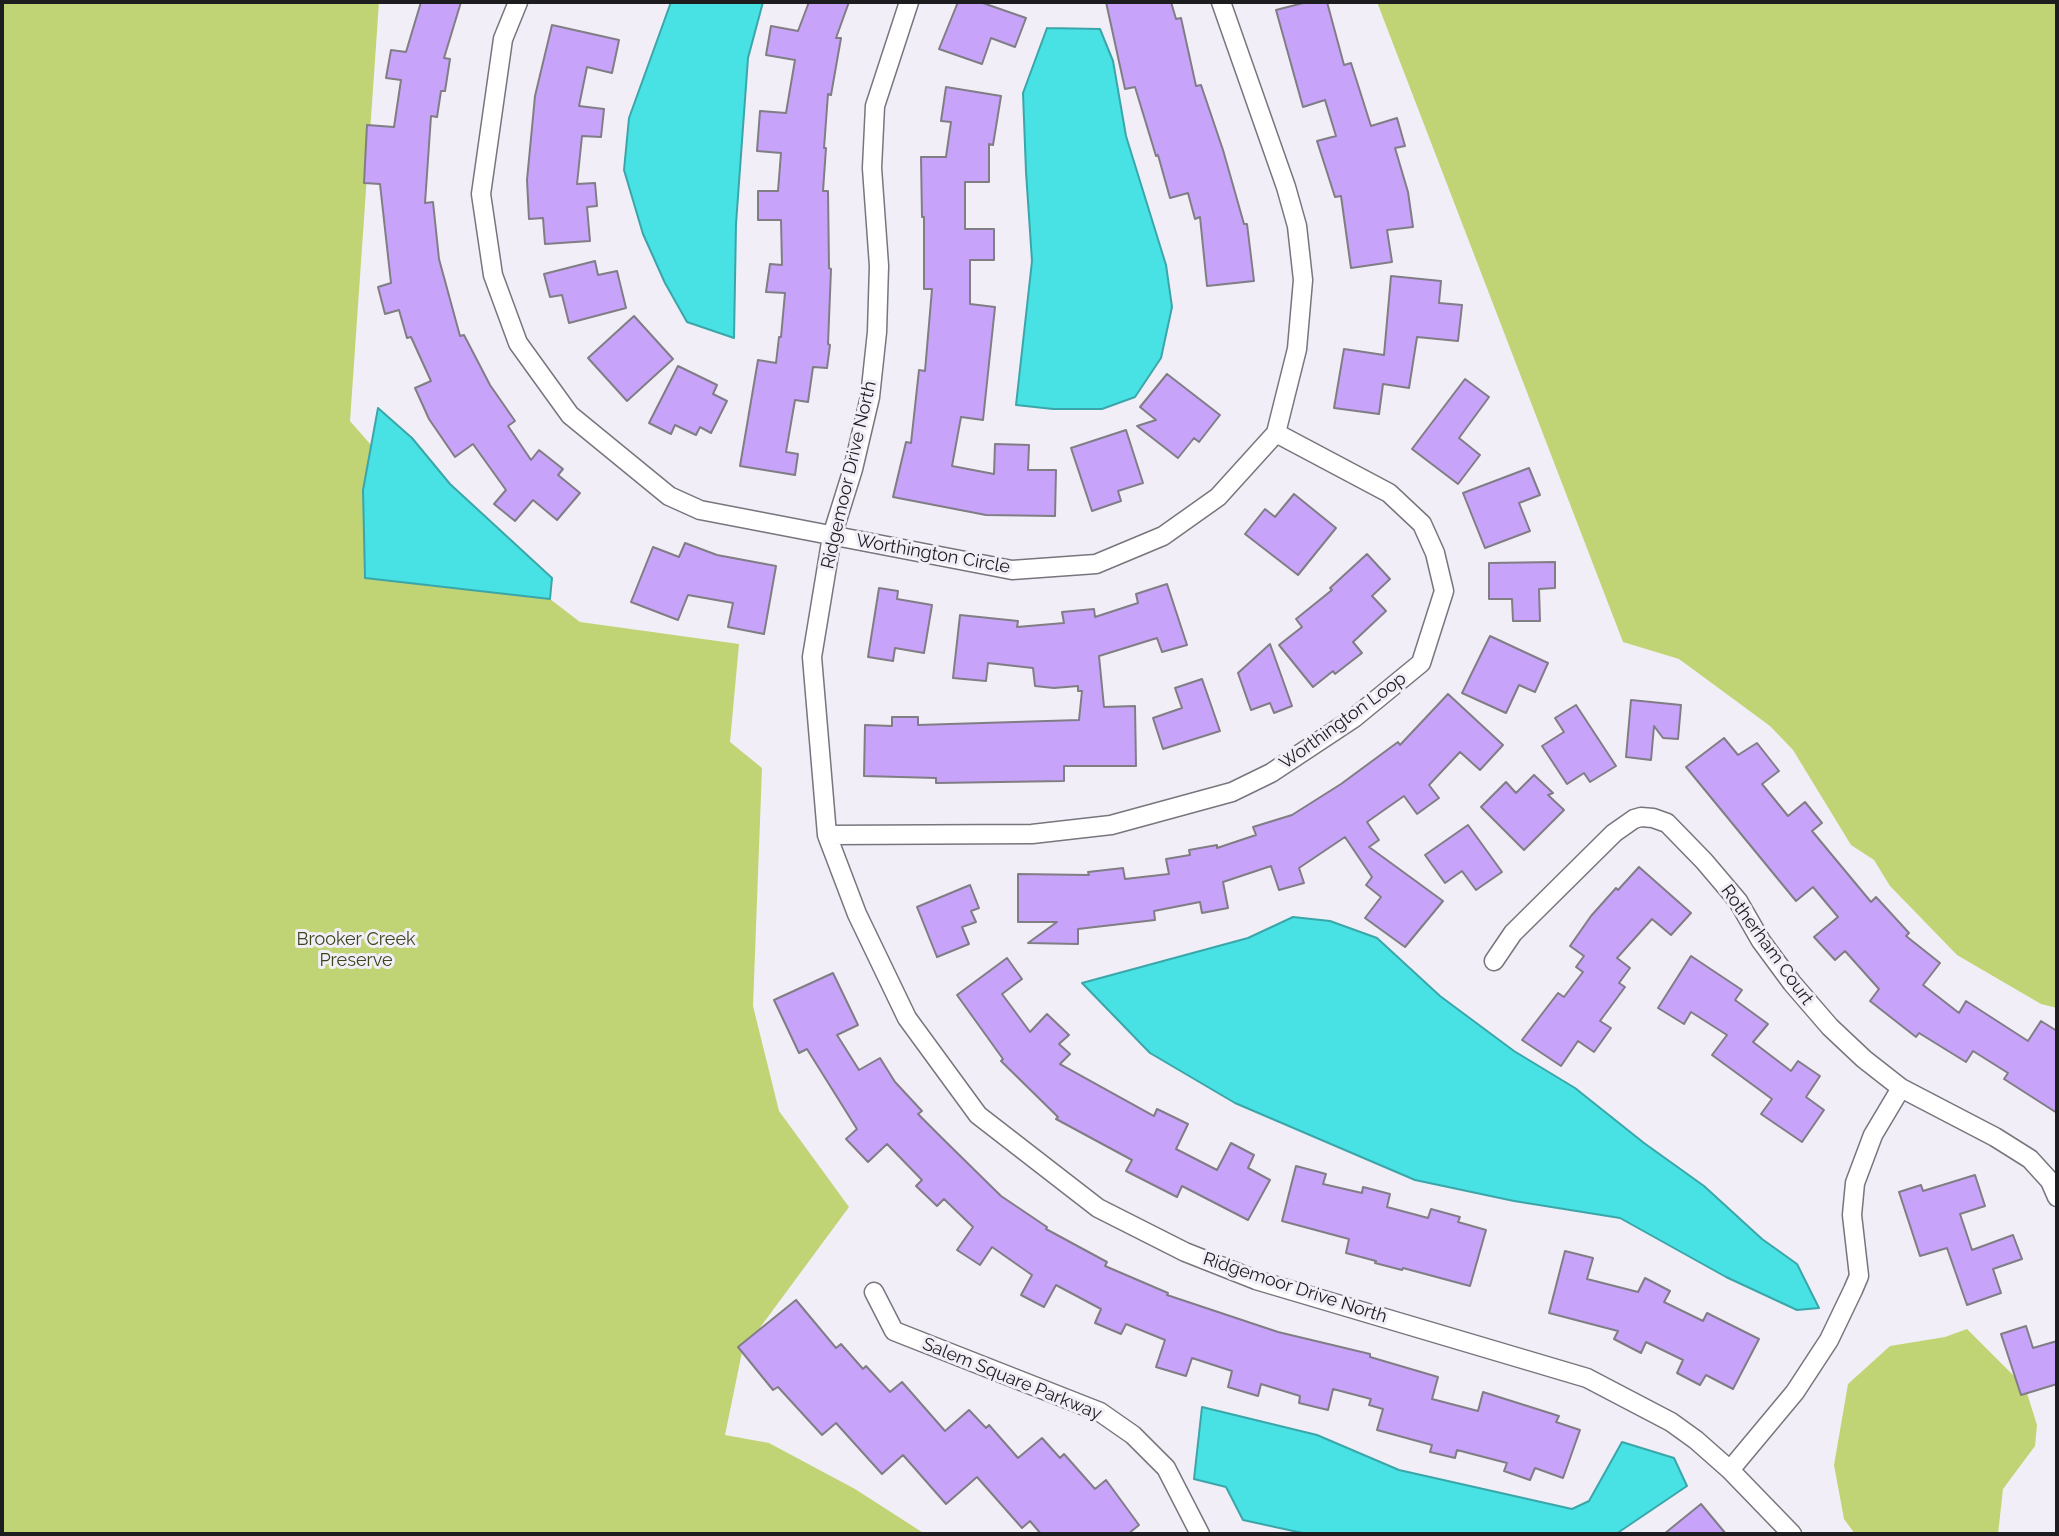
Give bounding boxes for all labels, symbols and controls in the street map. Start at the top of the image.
street label: Ridgemoor Drive North [817,379,881,571]
street label: Worthington Circle [854,530,1012,578]
street label: Worthington Loop [1275,668,1411,774]
street label: Rotherham Court [1716,881,1818,1009]
park label: Brooker Creek Preserve [296,929,416,972]
street label: Ridgemoor Drive North [1200,1248,1390,1328]
street label: Salem Square Parkway [919,1333,1105,1425]

